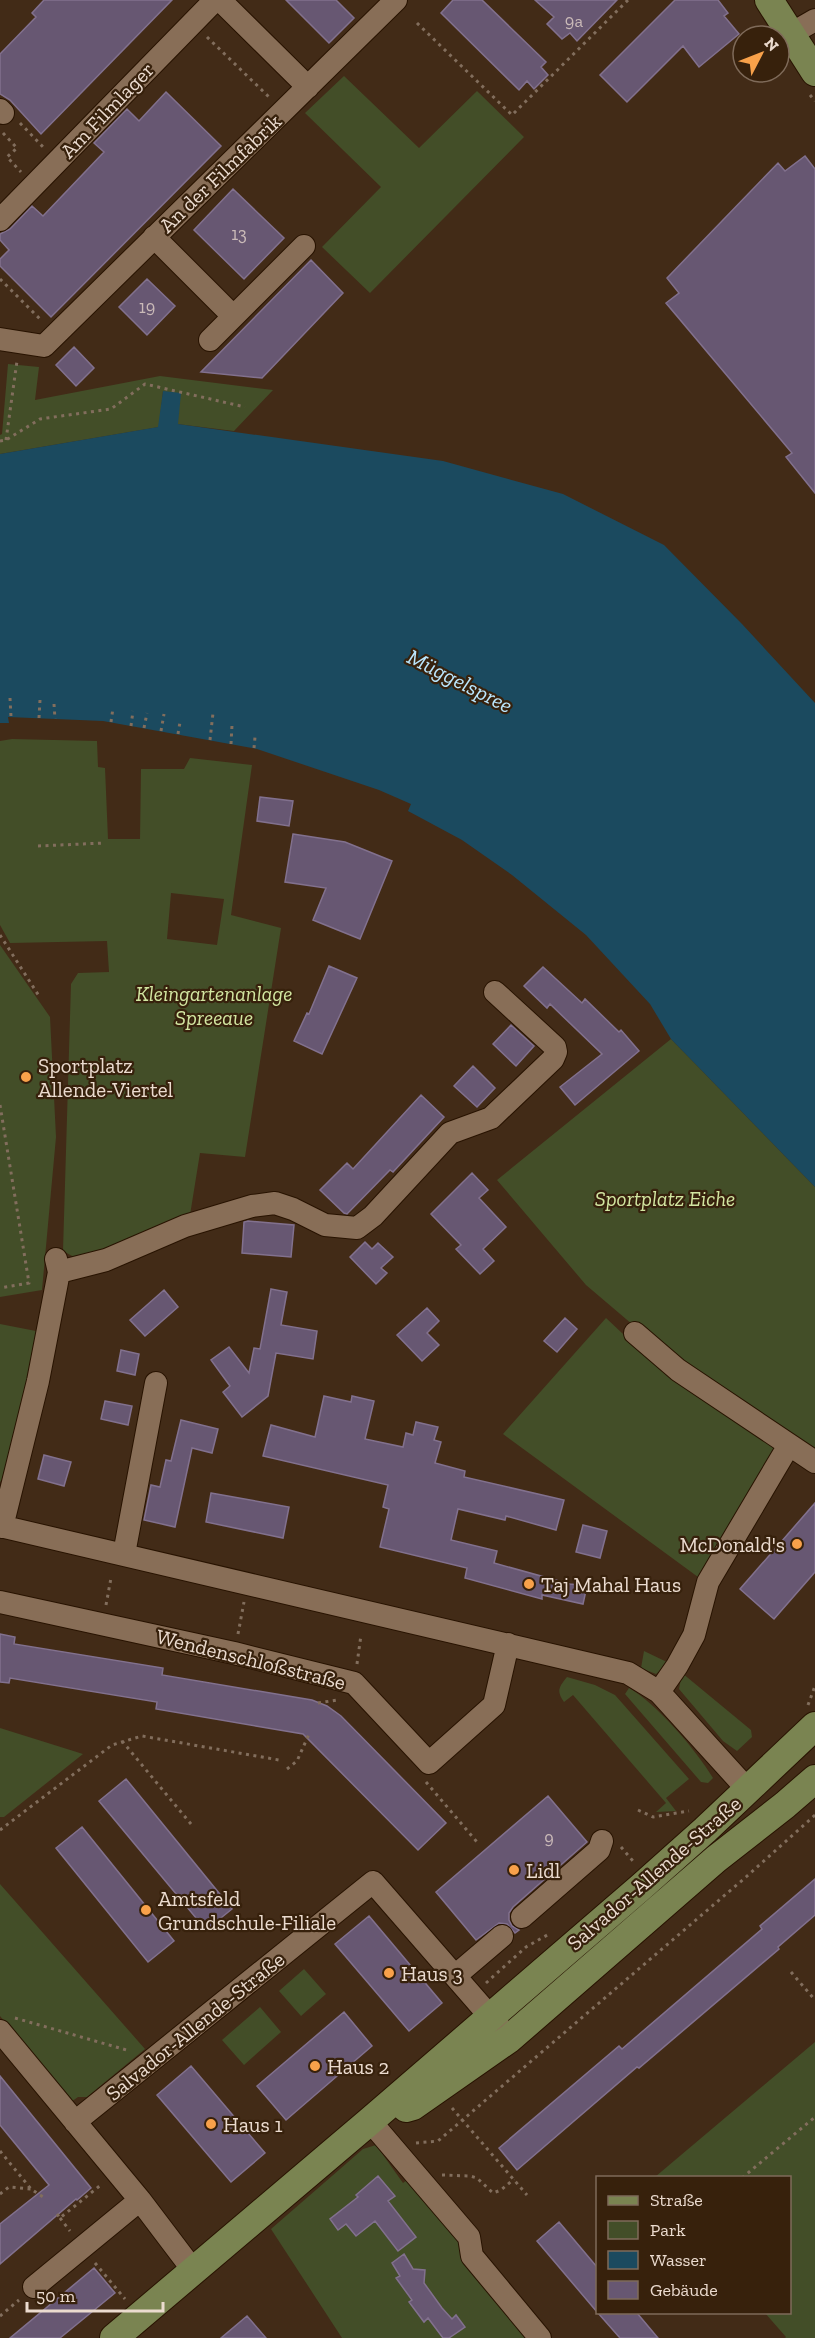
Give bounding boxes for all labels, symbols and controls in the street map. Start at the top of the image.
house number: 9a [565,10,583,32]
north arrow [731,24,791,84]
text: N [761,33,783,55]
street label: Am Filmlager [55,57,159,163]
street label: An der Filmfabrik [154,108,286,238]
house number: 13 [231,223,247,245]
house number: 19 [139,296,155,318]
water label: Müggelspree [403,643,517,719]
park label: Kleingartenanlage Spreeaue [136,981,292,1030]
place label: Sportplatz Allende-Viertel [38,1053,174,1102]
marker: Sportplatz Allende-Viertel [19,1070,33,1084]
park label: Sportplatz Eiche [595,1186,735,1211]
place label: McDonald's [680,1532,785,1557]
marker: McDonald's [790,1537,804,1551]
place label: Taj Mahal Haus [541,1572,681,1598]
marker: Taj Mahal Haus [522,1577,536,1591]
street label: Wendenschloßstraße [154,1623,348,1695]
street label: Salvador-Allende-Straße [562,1791,746,1955]
house number: 9 [544,1827,554,1849]
place label: Lidl [526,1858,561,1883]
marker: Lidl [507,1863,521,1877]
place label: Amtsfeld Grundschule-Filiale [158,1886,336,1935]
marker: Amtsfeld Grundschule-Filiale [139,1903,153,1917]
street label: Salvador-Allende-Straße [101,1946,289,2106]
place label: Haus 3 [401,1961,463,1986]
marker: Haus 3 [382,1966,396,1980]
place label: Haus 2 [327,2054,389,2079]
marker: Haus 2 [308,2059,322,2073]
place label: Haus 1 [223,2112,283,2137]
marker: Haus 1 [204,2117,218,2131]
legend [596,2176,791,2314]
text: Straße [650,2189,703,2211]
text: Park [650,2219,686,2241]
text: Wasser [650,2249,707,2271]
scale bar [27,2275,164,2313]
text: Gebäude [650,2279,718,2301]
text: 50 m [36,2285,76,2307]

